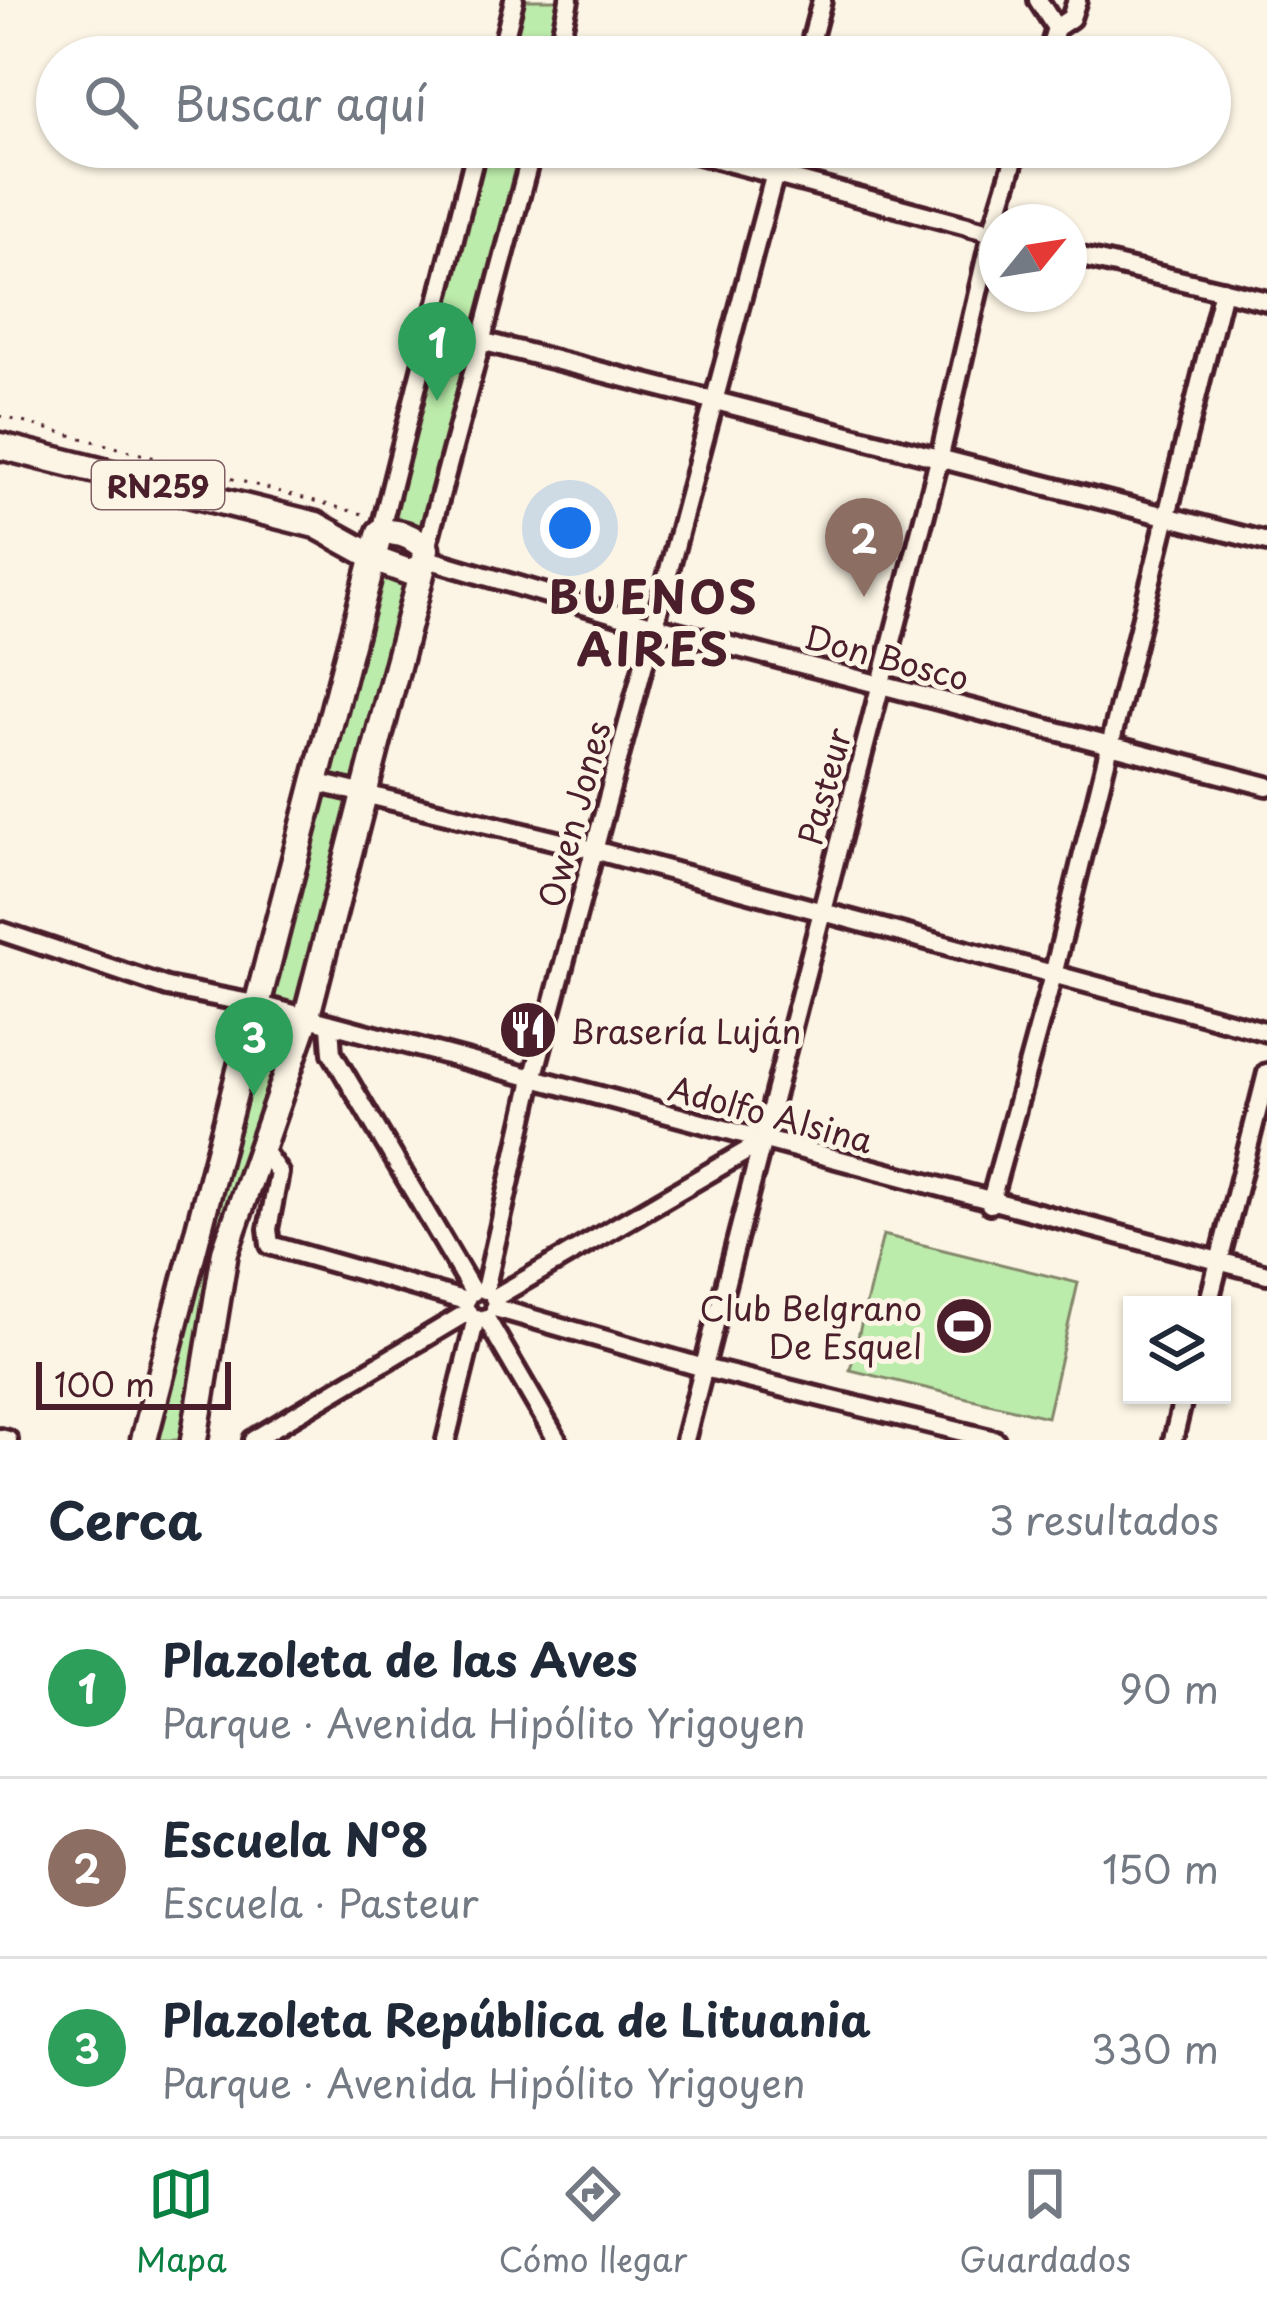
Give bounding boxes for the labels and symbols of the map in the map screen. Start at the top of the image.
north arrow [979,204,1087,312]
pin: 1 [398,302,476,401]
road number: RN259 [92,461,224,509]
your location [540,498,600,558]
pin: 2 [825,498,903,597]
district label: BUENOS AIRES [548,561,760,681]
street label: Don Bosco [799,610,975,702]
street label: Owen Jones [524,715,622,913]
street label: Pasteur [783,721,863,850]
pin: 3 [215,997,293,1096]
restaurant icon: Brasería Luján [497,999,559,1061]
place label: Brasería Luján [570,1005,801,1055]
street label: Adolfo Alsina [663,1062,879,1164]
place label: Club Belgrano De Esquel [699,1282,922,1370]
sports icon: Club Belgrano De Esquel [933,1295,995,1357]
scale bar [36,1356,231,1409]

